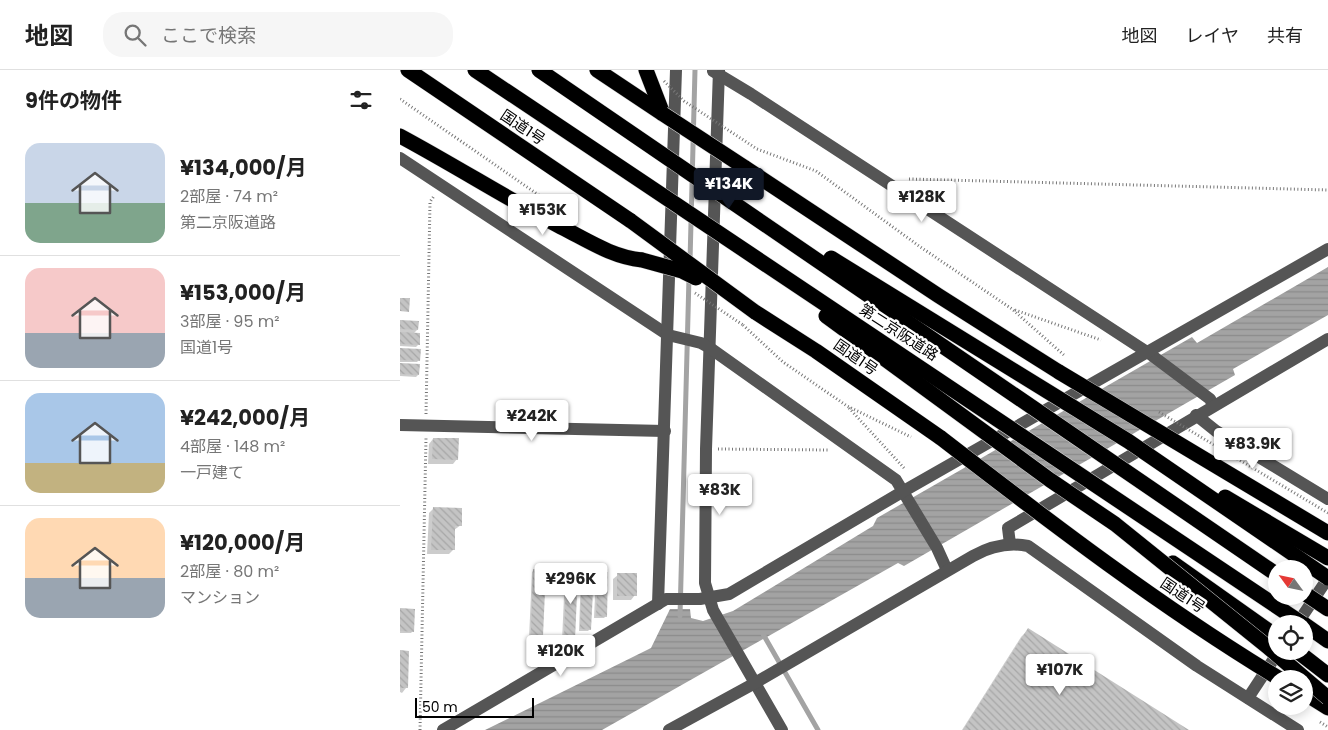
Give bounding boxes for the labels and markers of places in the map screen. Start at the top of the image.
pin: ¥134K [694,168,764,210]
pin: ¥128K [887,180,957,223]
pin: ¥153K [508,194,578,236]
pin: ¥242K [497,400,567,442]
pin: ¥83.9K [1212,428,1294,470]
pin: ¥83K [690,474,750,516]
pin: ¥296K [536,562,606,605]
pin: ¥120K [526,634,596,677]
pin: ¥107K [1025,654,1095,696]

